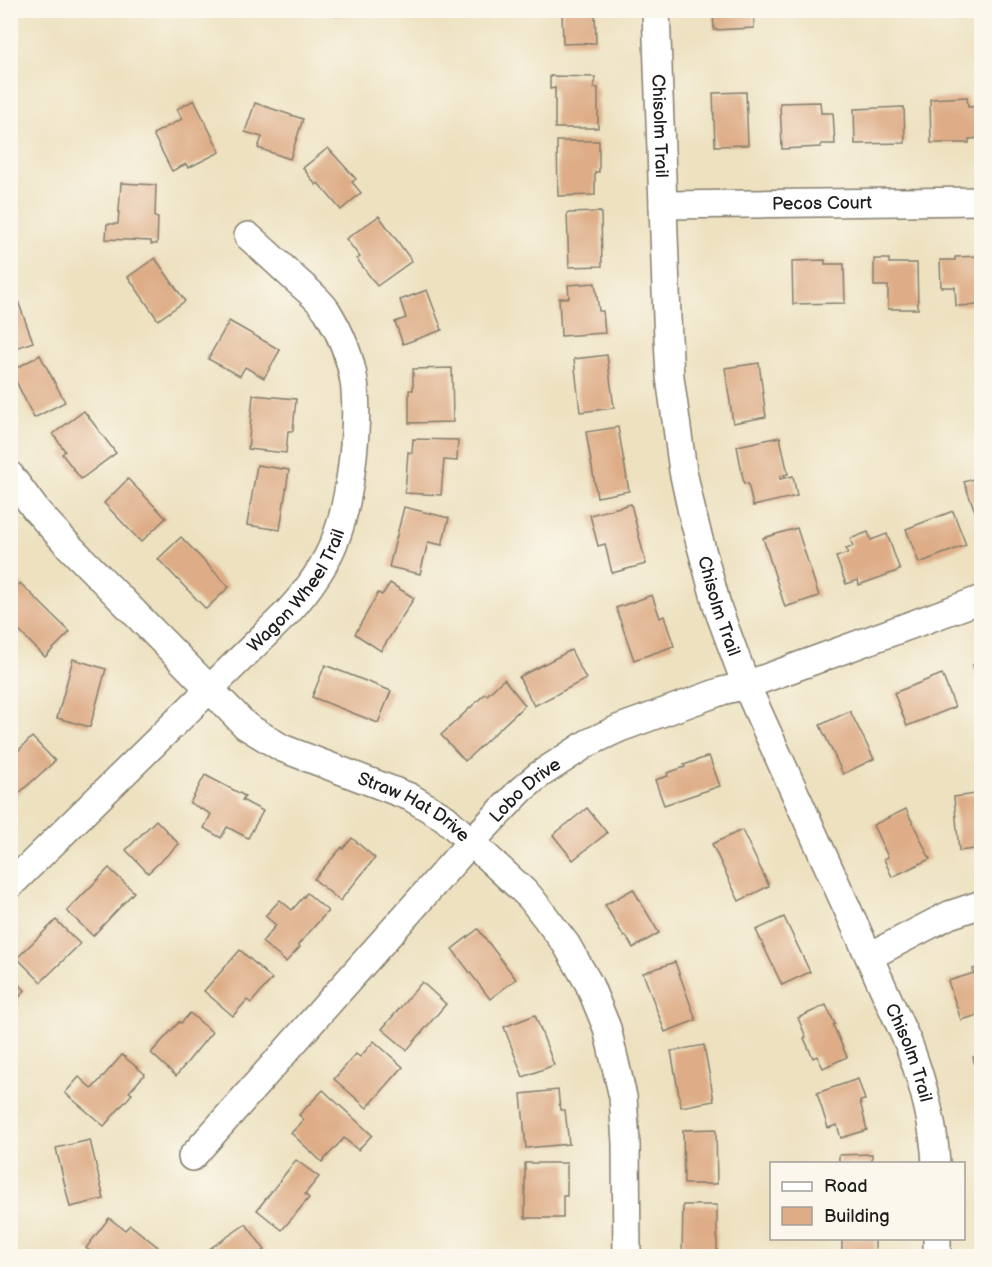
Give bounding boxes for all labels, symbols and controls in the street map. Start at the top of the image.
street label: Chisolm Trail [647,74,672,178]
street label: Pecos Court [772,192,873,215]
street label: Wagon Wheel Trail [243,526,349,657]
street label: Chisolm Trail [693,554,744,659]
street label: Lobo Drive [486,754,565,827]
street label: Straw Hat Drive [355,768,474,847]
street label: Chisolm Trail [881,1000,936,1104]
legend [770,1162,965,1240]
text: Road [824,1176,868,1197]
text: Building [824,1206,890,1227]

